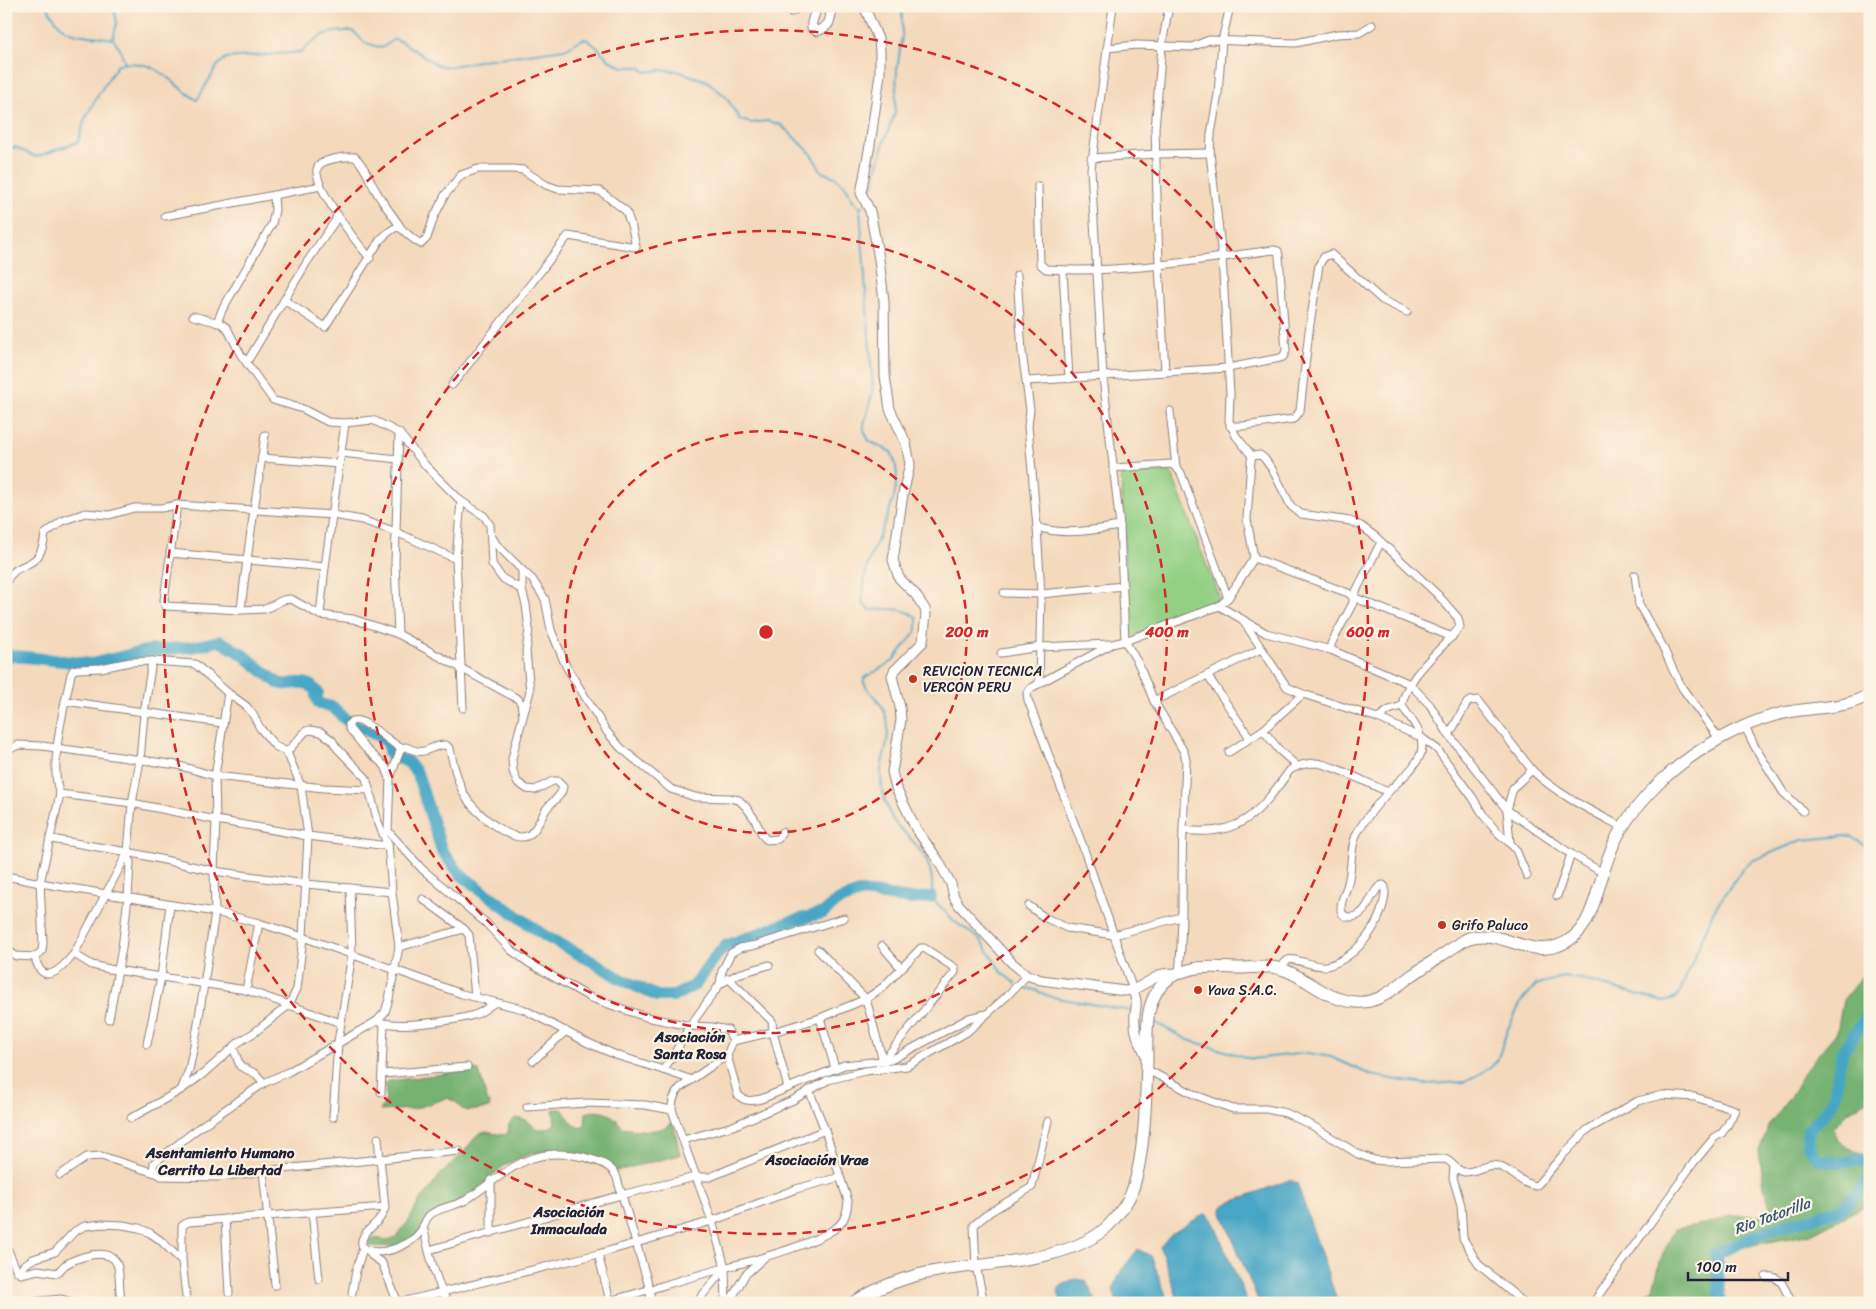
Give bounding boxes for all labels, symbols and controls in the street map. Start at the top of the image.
text: 200 m [944,619,989,645]
text: 400 m [1144,619,1189,645]
text: 600 m [1346,619,1390,645]
centre of rings [757,623,775,641]
place label: REVICION TECNICA VERCON PERU [923,659,1043,700]
marker: REVICION TECNICA VERCON PERU [907,673,919,685]
place label: Grifo Paluco [1452,913,1528,938]
marker: Grifo Paluco [1436,919,1448,931]
place label: Yava S.A.C. [1208,978,1277,1003]
marker: Yava S.A.C. [1192,984,1204,996]
district label: Asociación Santa Rosa [652,1024,727,1067]
district label: Asentamiento Humano Cerrito La Libertad [145,1140,295,1183]
district label: Asociación Vrae [764,1147,869,1173]
water label: Rio Totorilla [1730,1190,1815,1242]
district label: Asociación Inmaculada [530,1199,607,1242]
scale bar [1688,1249,1788,1281]
text: 100 m [1696,1254,1737,1280]

